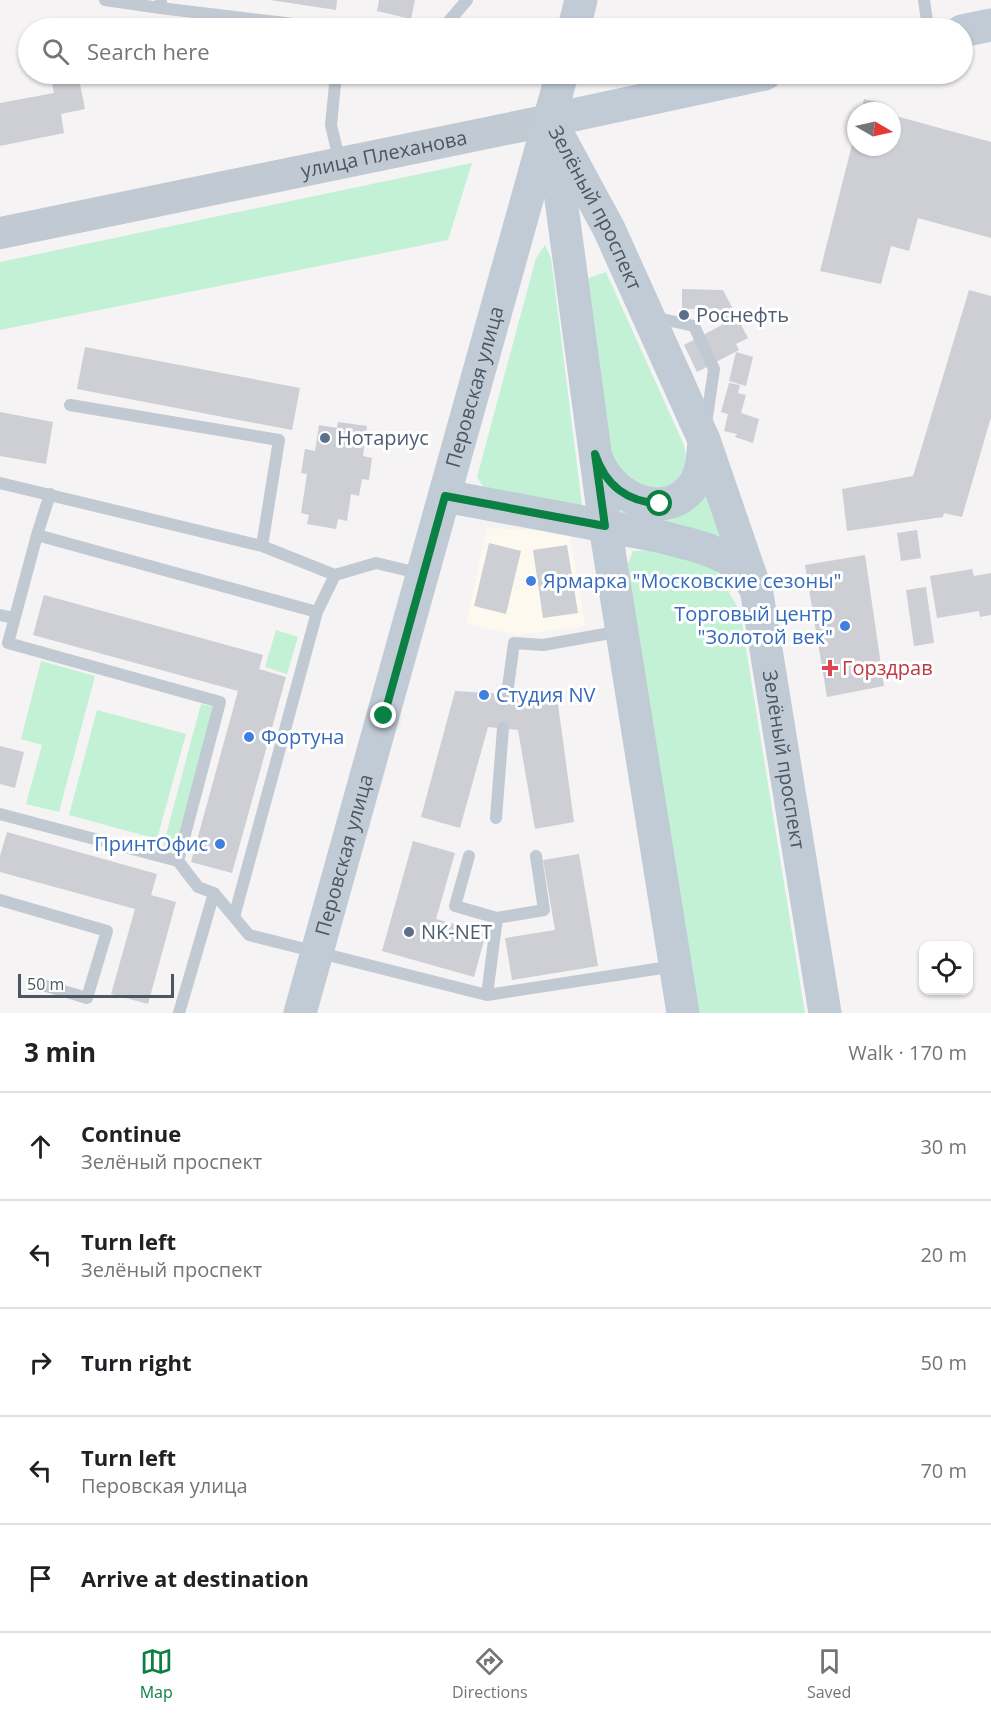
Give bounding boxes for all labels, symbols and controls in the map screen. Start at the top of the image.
search box [18,18,973,84]
icon: search [39,35,72,68]
text: Search here [87,36,210,66]
north arrow [847,102,901,156]
street label: Зелёный проспект [543,121,649,294]
street label: улица Плеханова [298,123,469,184]
place label: Роснефть [696,301,789,328]
street label: Перовская улица [439,303,510,471]
marker: Роснефть [677,308,691,322]
place label: Нотариус [337,424,429,451]
marker: Нотариус [318,431,332,445]
route start [646,490,672,516]
place label: Ярмарка "Московские сезоны" [543,567,842,594]
marker: Ярмарка "Московские сезоны" [524,574,538,588]
place label: Торговый центр "Золотой век" [674,600,833,650]
marker: Торговый центр "Золотой век" [838,619,852,633]
place label: Горздрав [842,654,933,681]
marker: Горздрав [823,661,837,675]
street label: Зелёный проспект [757,668,812,851]
place label: Студия NV [496,681,596,708]
marker: Студия NV [477,688,491,702]
route end [370,702,396,728]
place label: Фортуна [261,723,344,750]
marker: Фортуна [242,730,256,744]
street label: Перовская улица [308,771,379,939]
place label: ПринтОфис [94,830,208,857]
marker: ПринтОфис [213,837,227,851]
place label: NK-NET [421,918,492,945]
marker: NK-NET [402,925,416,939]
map controls [919,941,973,995]
button: locate [919,941,973,995]
scale bar [18,971,174,998]
text: 50 m [27,973,64,995]
text: 3 min [24,1034,96,1070]
text: Walk · 170 m [848,1039,967,1066]
text: Continue [81,1118,181,1148]
icon: ahead [24,1130,57,1163]
text: 30 m [920,1133,967,1160]
text: Зелёный проспект [81,1148,262,1175]
text: Turn left [81,1226,176,1256]
icon: left [24,1238,57,1271]
text: 20 m [920,1241,967,1268]
text: Зелёный проспект [81,1256,262,1283]
icon: right [24,1346,57,1379]
text: Turn right [81,1347,192,1377]
text: 50 m [920,1349,967,1376]
text: Turn left [81,1442,176,1472]
icon: left [24,1454,57,1487]
text: 70 m [920,1457,967,1484]
text: Перовская улица [81,1472,248,1499]
icon: arrive [24,1562,57,1595]
text: Arrive at destination [81,1563,309,1593]
tab: Map [140,1645,173,1703]
tab: Directions [452,1645,528,1703]
tab: Saved [807,1645,851,1703]

